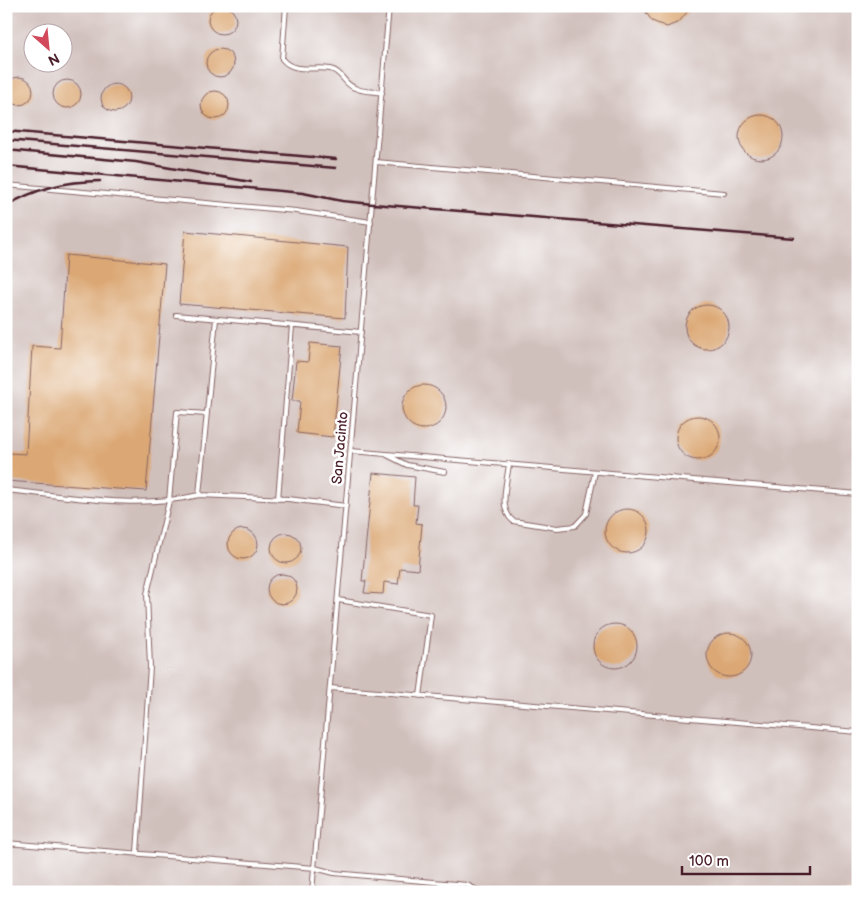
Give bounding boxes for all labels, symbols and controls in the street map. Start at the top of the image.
north arrow [22,22,72,72]
text: N [45,49,62,69]
street label: San Jacinto [328,411,352,485]
scale bar [682,843,809,875]
text: 100 m [689,852,729,871]

